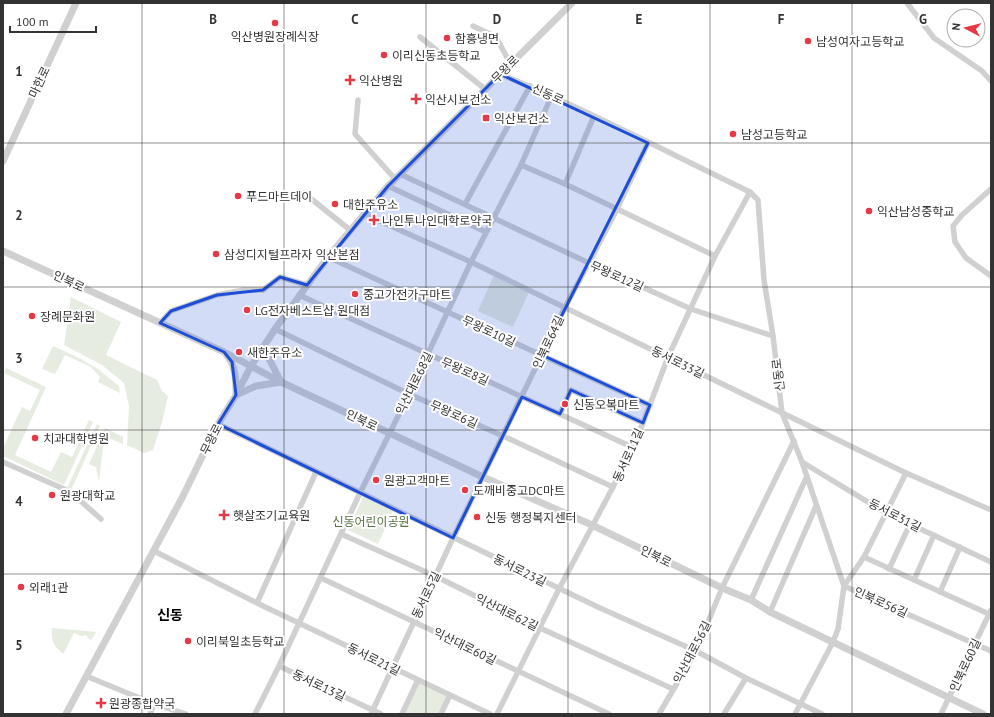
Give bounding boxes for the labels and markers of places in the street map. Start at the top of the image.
marker: 익산병원장례식장 [270,18,280,28]
place label: 익산병원장례식장 [231,29,319,44]
place label: 함흥냉면 [455,31,499,46]
marker: 함흥냉면 [442,33,452,43]
place label: 남성여자고등학교 [816,34,904,49]
marker: 남성여자고등학교 [803,36,813,46]
place label: 이리신동초등학교 [392,48,480,63]
marker: 이리신동초등학교 [379,50,389,60]
place label: 익산병원 [359,73,403,88]
marker: 익산병원 [344,74,356,86]
place label: 익산시보건소 [425,92,491,107]
marker: 익산시보건소 [410,93,422,105]
place label: 익산보건소 [494,111,549,126]
marker: 익산보건소 [481,113,491,123]
place label: 남성고등학교 [741,127,807,142]
marker: 남성고등학교 [728,129,738,139]
place label: 푸드마트데이 [246,189,312,204]
marker: 푸드마트데이 [233,191,243,201]
place label: 대한주유소 [343,197,398,212]
marker: 대한주유소 [330,199,340,209]
place label: 익산남성중학교 [877,204,954,219]
marker: 익산남성중학교 [864,206,874,216]
place label: 나인투나인대학로약국 [382,213,492,228]
marker: 나인투나인대학로약국 [369,215,379,225]
place label: 삼성디지털프라자 익산본점 [224,247,360,262]
marker: 삼성디지털프라자 익산본점 [211,249,221,259]
place label: 중고가전가구마트 [363,287,451,302]
marker: 중고가전가구마트 [350,289,360,299]
place label: LG전자베스트샵 원대점 [255,303,370,318]
marker: LG전자베스트샵 원대점 [242,305,252,315]
place label: 장례문화원 [40,309,95,324]
marker: 장례문화원 [27,311,37,321]
place label: 새한주유소 [247,345,302,360]
marker: 새한주유소 [234,347,244,357]
place label: 신동오복마트 [573,397,639,412]
marker: 신동오복마트 [560,399,570,409]
place label: 치과대학병원 [43,431,109,446]
marker: 치과대학병원 [30,433,40,443]
place label: 원광고객마트 [384,473,450,488]
marker: 원광고객마트 [371,475,381,485]
place label: 도깨비중고DC마트 [473,483,565,498]
marker: 도깨비중고DC마트 [460,485,470,495]
place label: 원광대학교 [60,488,115,503]
marker: 원광대학교 [47,490,57,500]
place label: 햇살조기교육원 [233,508,310,523]
marker: 햇살조기교육원 [218,509,230,521]
place label: 신동 행정복지센터 [485,510,577,525]
marker: 신동 행정복지센터 [472,512,482,522]
place label: 외래1관 [29,580,69,595]
marker: 외래1관 [16,582,26,592]
place label: 이리북일초등학교 [196,634,284,649]
marker: 이리북일초등학교 [183,636,193,646]
place label: 원광종합약국 [109,696,175,711]
marker: 원광종합약국 [96,698,106,708]

